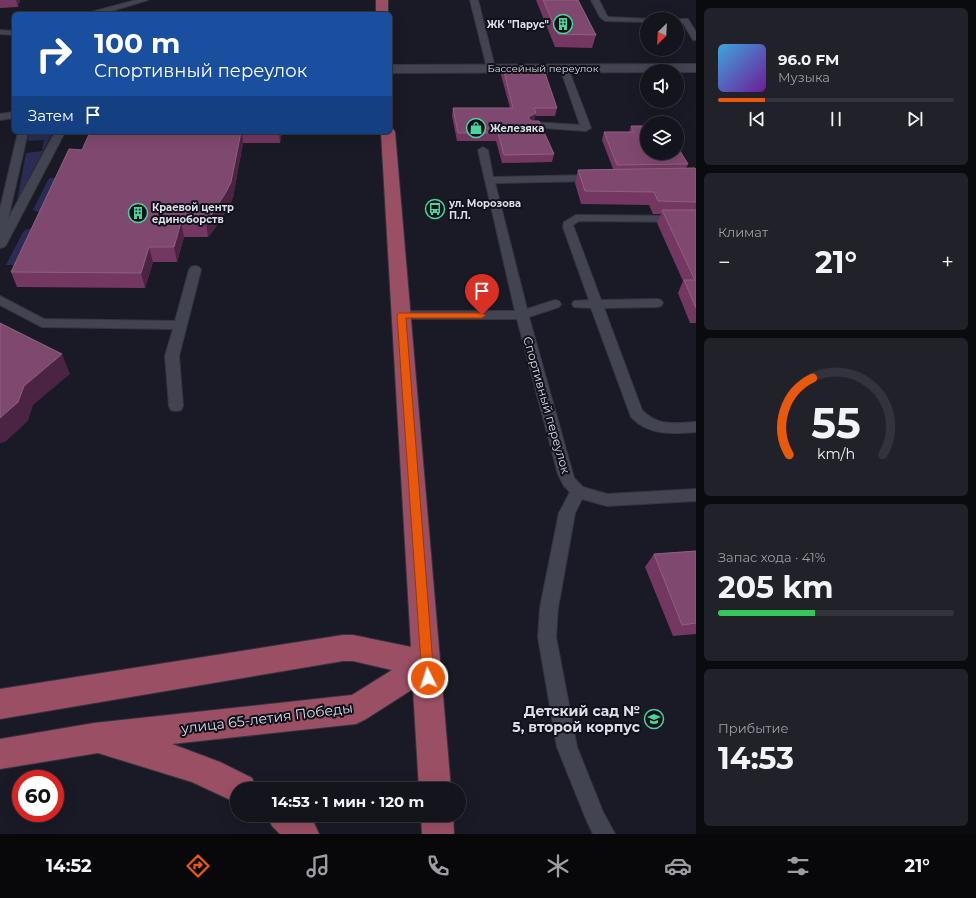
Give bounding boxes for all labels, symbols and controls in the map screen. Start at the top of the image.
north arrow [640,12,684,56]
map controls [640,12,684,160]
building icon: ЖК "Парус" [552,13,574,35]
place label: ЖК "Парус" [487,18,549,31]
text: 100 m [94,26,180,60]
icon: right [28,28,80,80]
text: 96.0 FM [778,50,839,69]
text: Спортивный переулок [94,60,307,82]
street label: Бассейный переулок [487,62,599,75]
button: sound [640,64,684,108]
text: Музыка [778,69,830,85]
icon: arrive [82,104,104,126]
text: Затем [28,106,74,125]
icon: previous [746,108,768,130]
icon: pause [825,108,847,130]
icon: next [904,108,926,130]
button: layers [640,116,684,160]
shop icon: Железяка [465,117,487,139]
place label: Железяка [490,122,544,135]
place label: ул. Морозова П.Л. [448,197,521,222]
bus stop icon: ул. Морозова П.Л. [424,198,446,220]
place label: Краевой центр единоборств [152,201,234,226]
building icon: Краевой центр единоборств [127,202,149,224]
text: Климат [718,224,768,240]
text: 21° [815,244,857,281]
text: − [718,249,731,276]
text: + [941,249,954,276]
pin [465,274,499,315]
icon: arrive [471,280,493,302]
street label: Спортивный переулок [520,335,574,475]
text: 55 [811,398,861,448]
text: km/h [817,445,855,463]
text: Запас хода · 41% [718,549,825,565]
text: 205 km [718,569,833,606]
position arrow [407,657,449,699]
street label: улица 65-летия Победы [179,699,354,738]
place label: Детский сад № 5, второй корпус [512,702,641,736]
school or university icon: Детский сад № 5, второй корпус [643,708,665,730]
text: Прибытие [718,720,789,736]
text: 14:53 [718,740,794,777]
speed limit sign: 60 [12,770,64,822]
text: 14:53 · 1 мин · 120 m [272,792,424,811]
icon: directions [184,852,212,880]
icon: music [304,852,332,880]
icon: phone [424,852,452,880]
icon: climate [544,852,572,880]
icon: car [664,852,692,880]
icon: filters [784,852,812,880]
text: 14:52 [46,855,92,877]
text: 21° [905,855,930,877]

